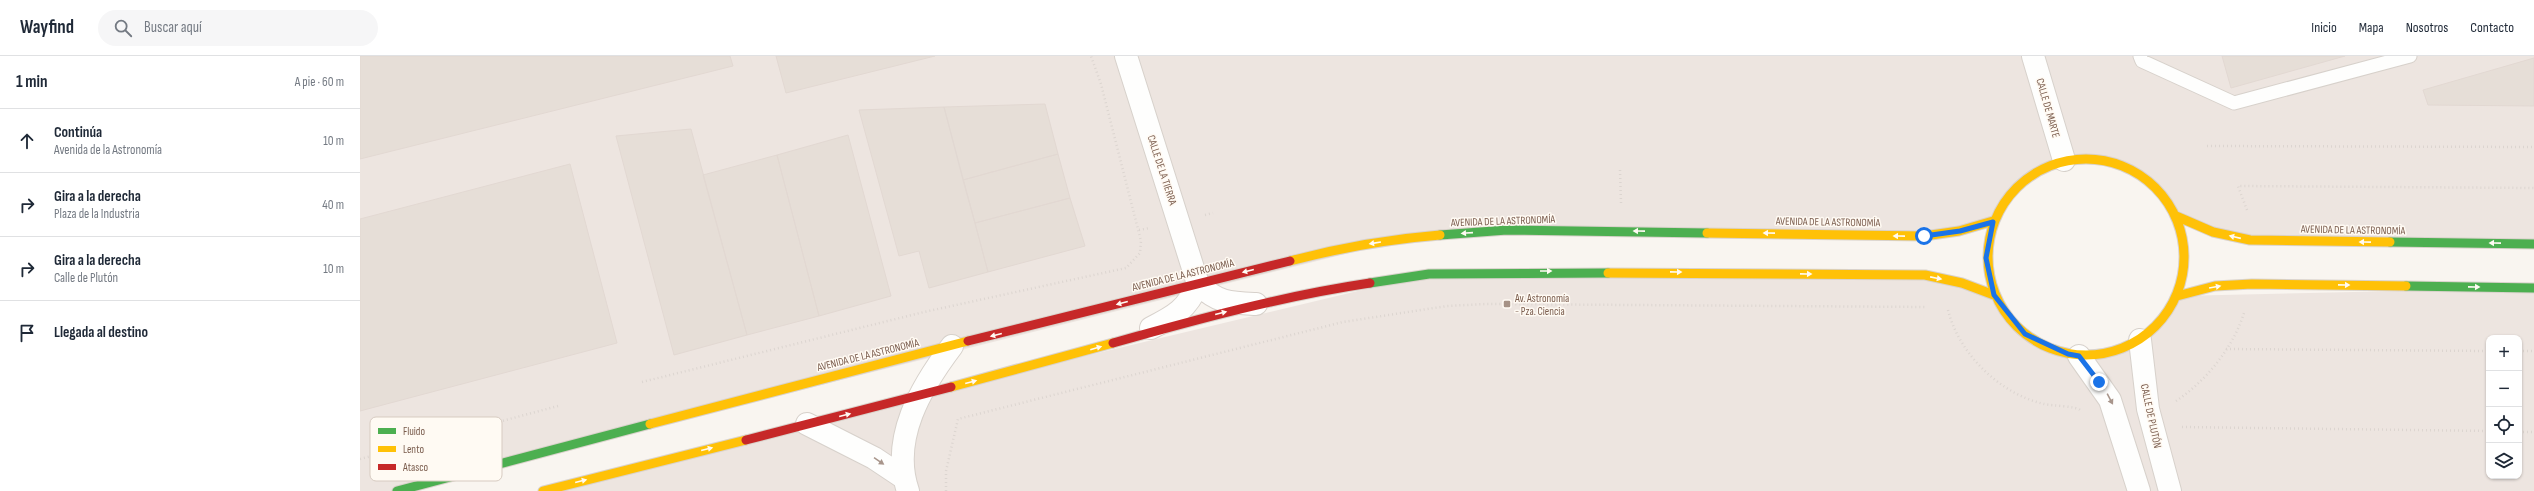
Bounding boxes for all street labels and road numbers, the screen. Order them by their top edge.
street label: CALLE DE MARTE [2033,77,2063,139]
street label: CALLE DE LA TIERRA [1145,133,1180,207]
street label: AVENIDA DE LA ASTRONOMÍA [1450,213,1556,229]
street label: AVENIDA DE LA ASTRONOMÍA [1775,215,1881,229]
street label: AVENIDA DE LA ASTRONOMÍA [2300,223,2406,237]
street label: AVENIDA DE LA ASTRONOMÍA [1130,256,1236,294]
street label: AVENIDA DE LA ASTRONOMÍA [815,336,921,374]
street label: CALLE DE PLUTÓN [2138,383,2164,449]

